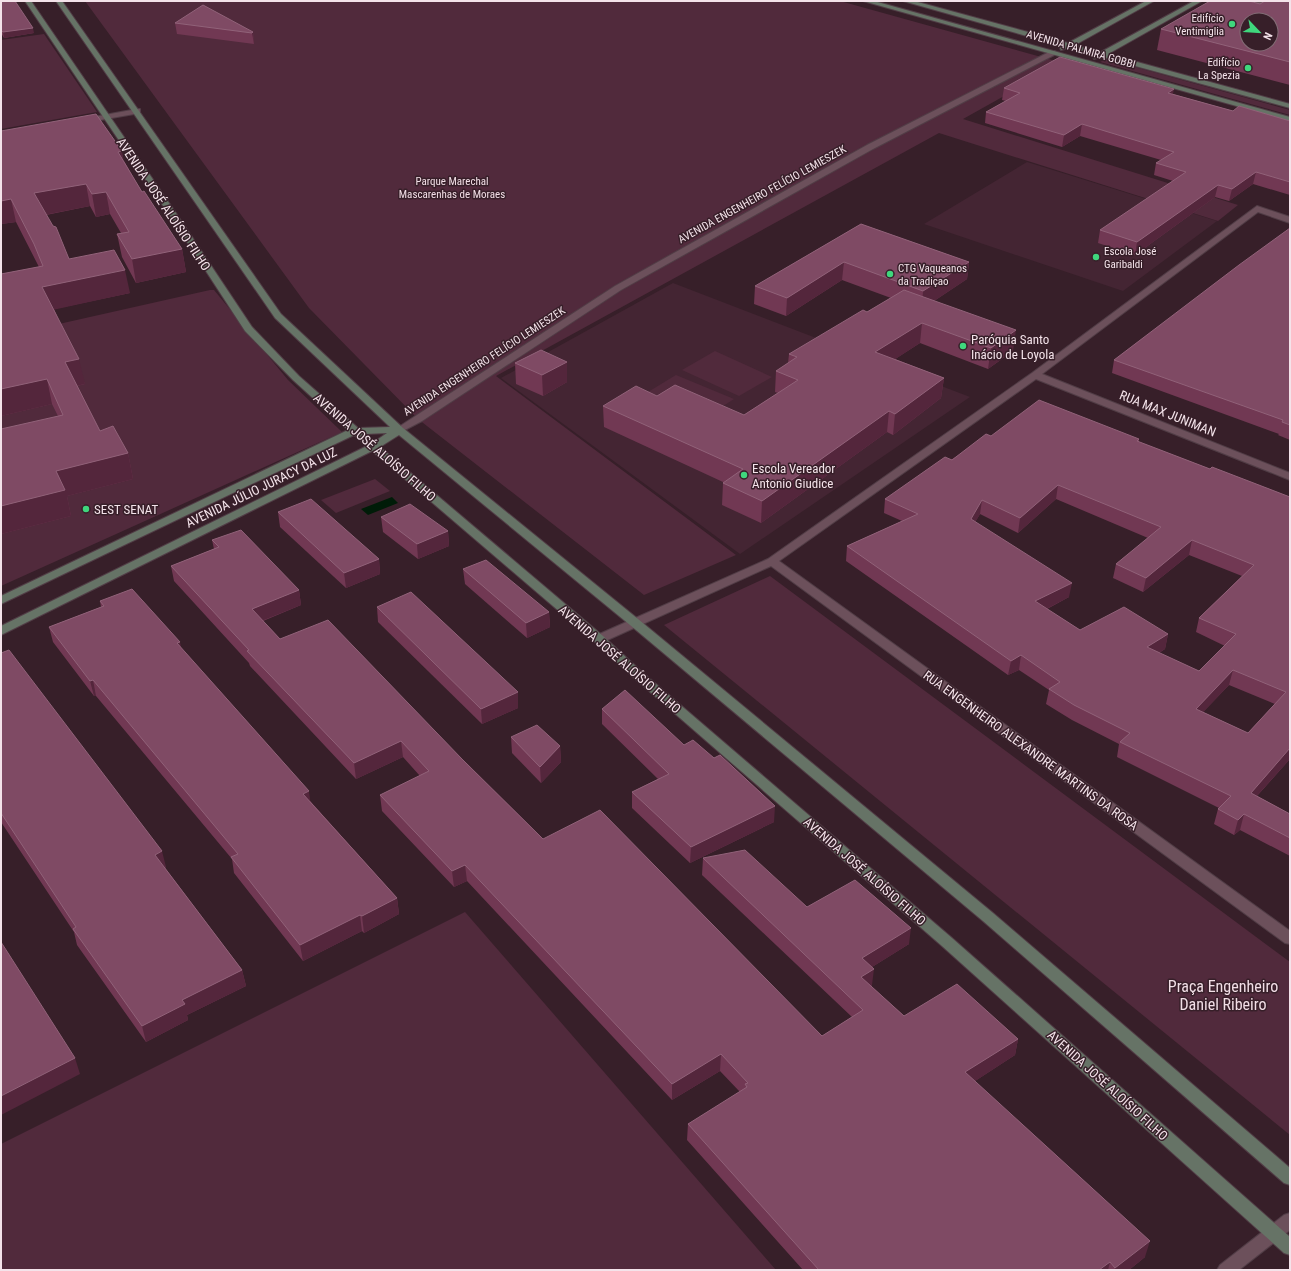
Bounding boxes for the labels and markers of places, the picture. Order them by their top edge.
place label: Edifício Ventimiglia [1175,12,1224,38]
marker: Edifício Ventimiglia [1227,19,1237,29]
place label: Edifício La Spezia [1198,56,1240,82]
marker: Edifício La Spezia [1243,63,1253,73]
place label: Escola José Garibaldi [1104,245,1156,271]
marker: Escola José Garibaldi [1091,252,1101,262]
place label: CTG Vaqueanos da Tradiçao [898,262,967,288]
marker: CTG Vaqueanos da Tradiçao [885,269,895,279]
place label: Paróquia Santo Inácio de Loyola [971,332,1054,362]
marker: Paróquia Santo Inácio de Loyola [958,341,968,351]
place label: Escola Vereador Antonio Giudice [752,461,835,491]
marker: Escola Vereador Antonio Giudice [739,470,749,480]
place label: SEST SENAT [94,502,158,517]
marker: SEST SENAT [81,504,91,514]

